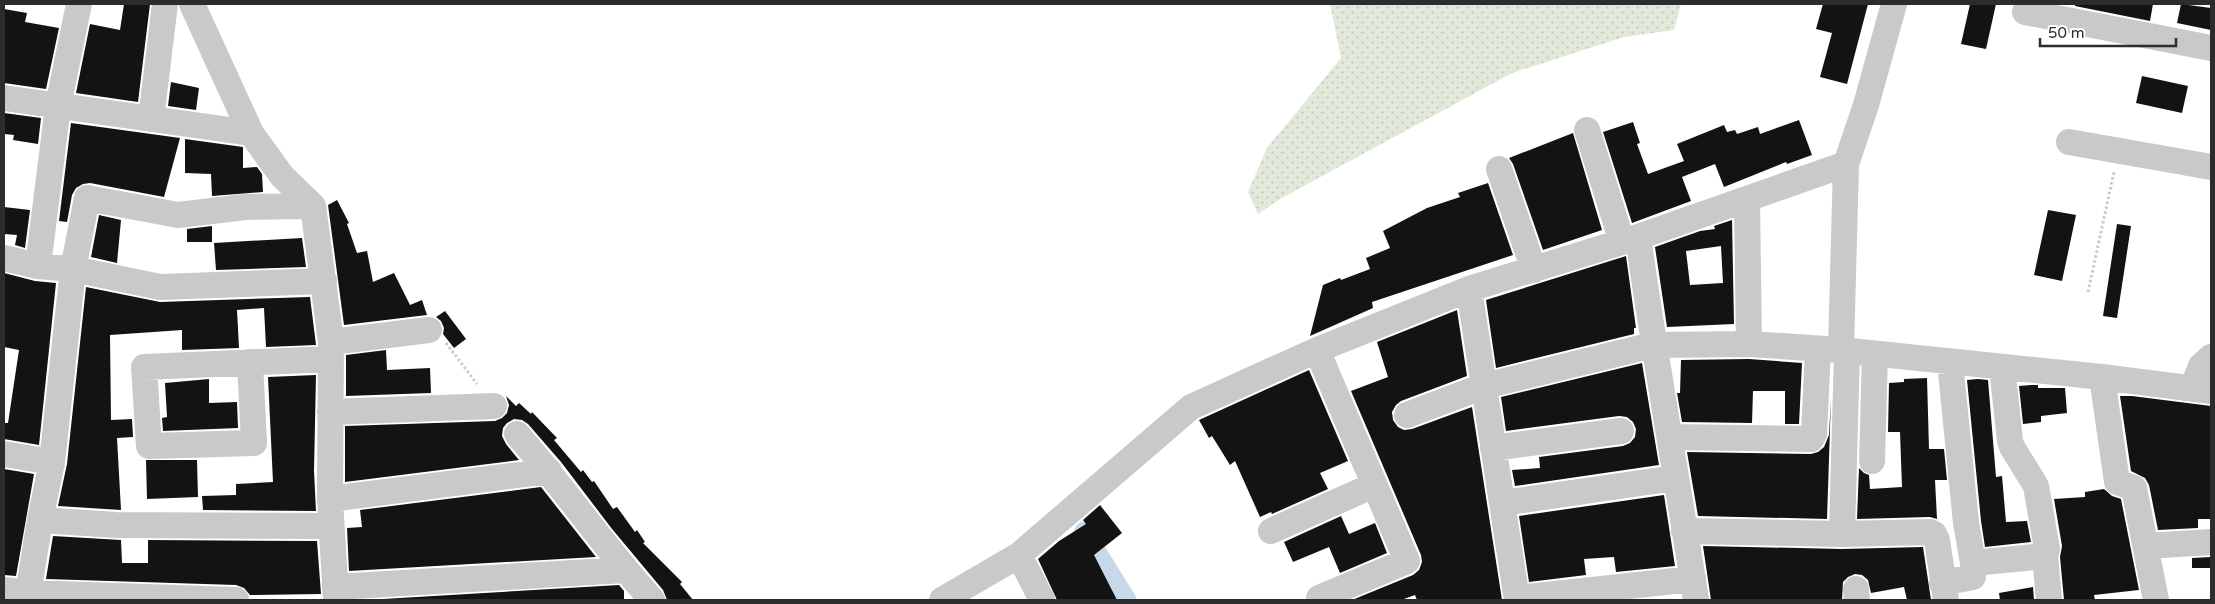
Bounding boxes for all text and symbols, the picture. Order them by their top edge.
scale bar [2040,15,2176,47]
text: 50 m [2048,24,2085,42]

